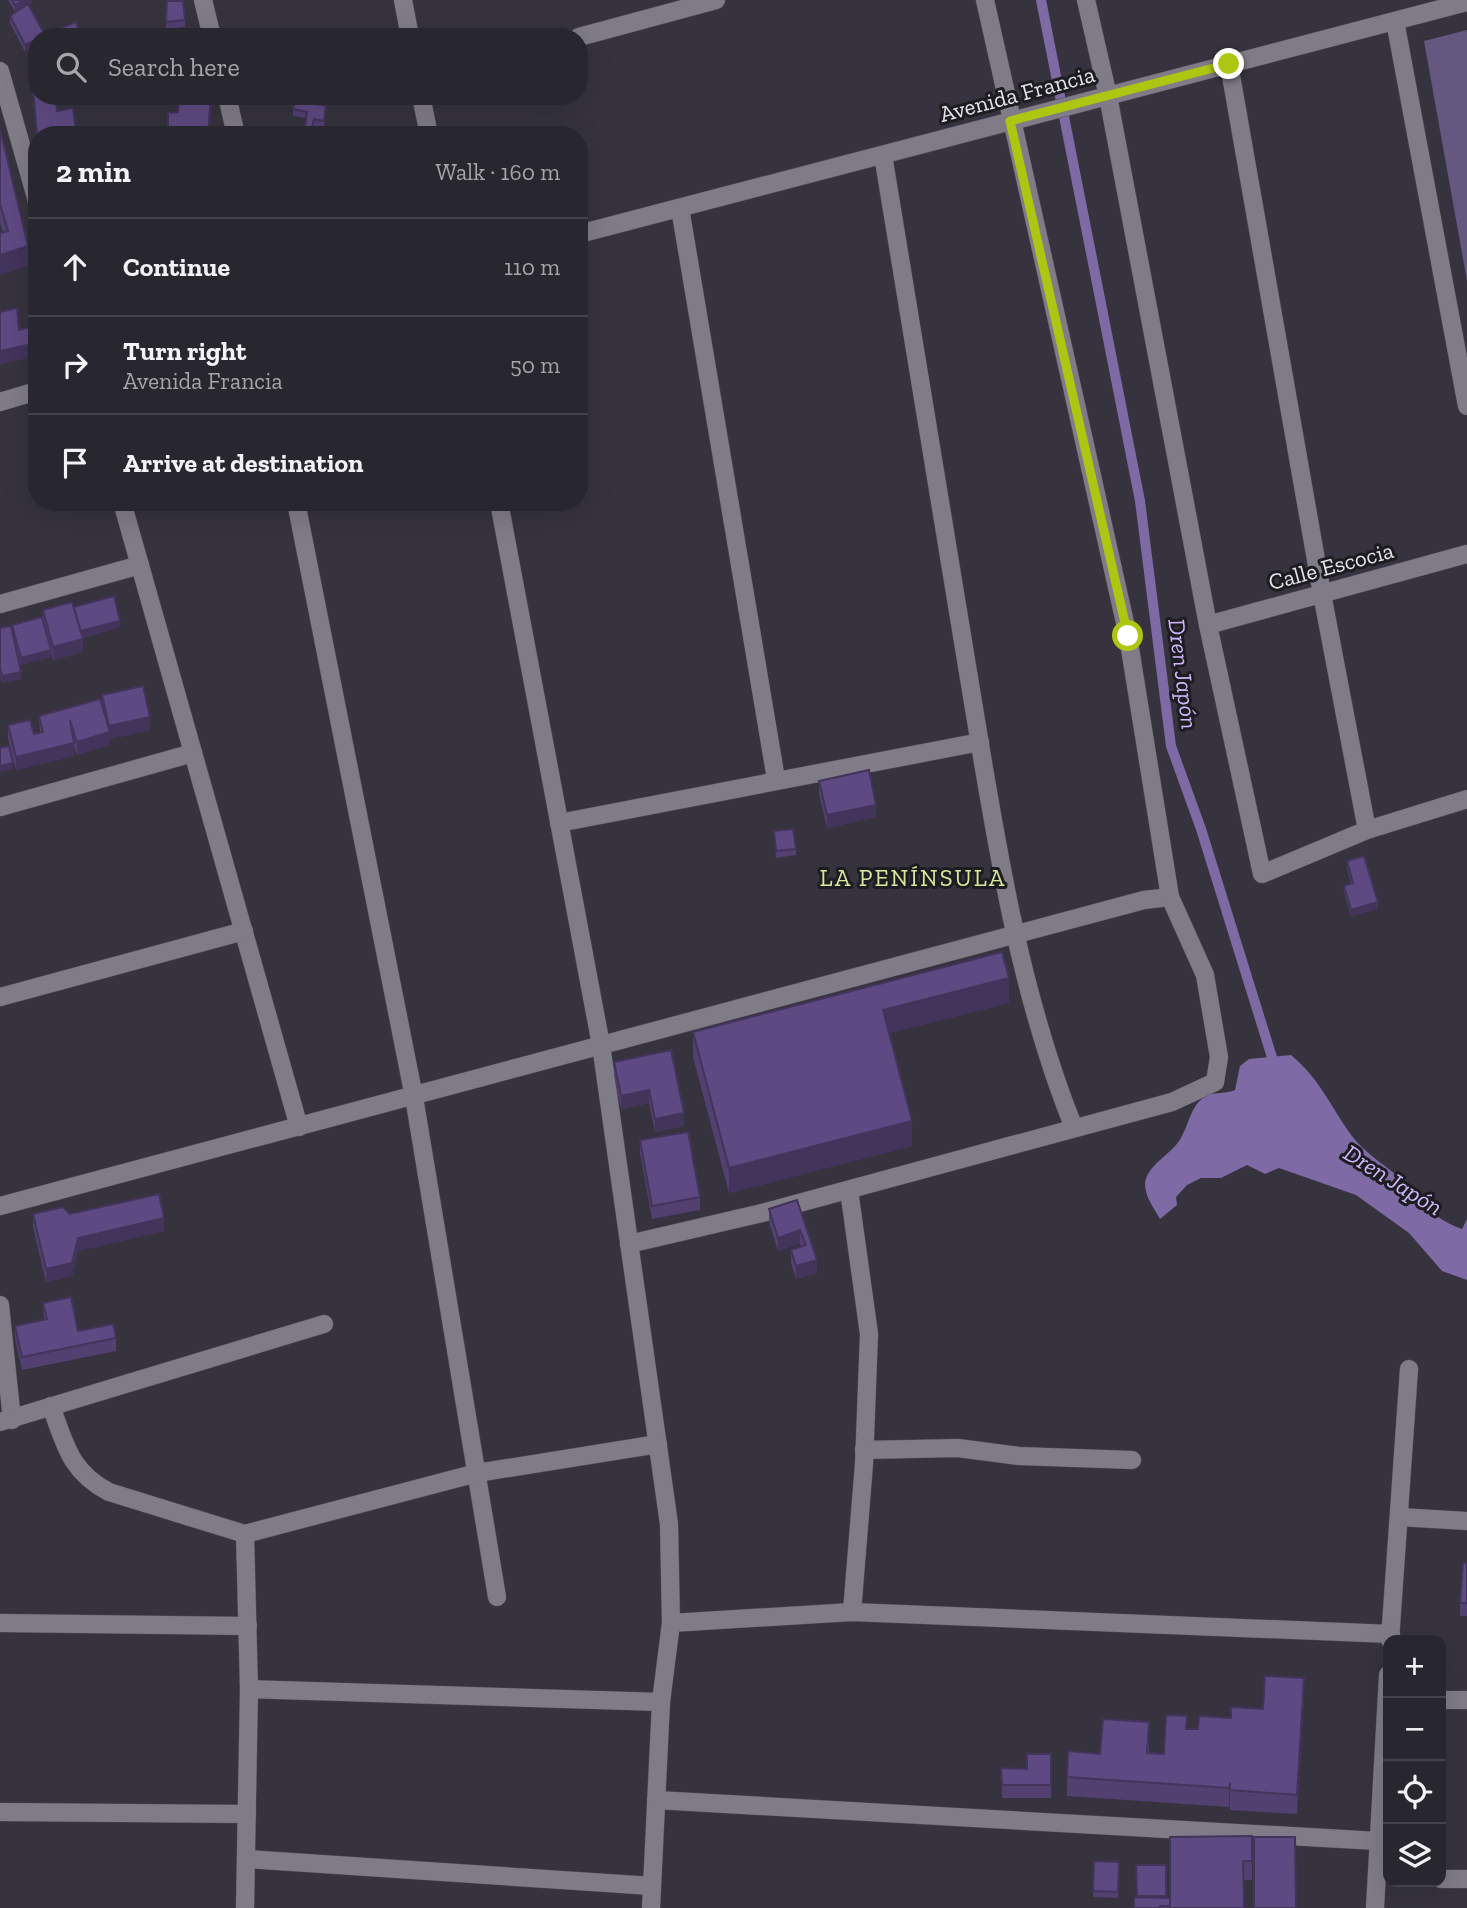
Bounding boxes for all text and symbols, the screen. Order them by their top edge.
search box [28,28,588,105]
icon: search [52,48,90,86]
route end [1213,48,1244,79]
text: Search here [108,51,240,83]
street label: Avenida Francia [936,60,1098,128]
text: 2 min [56,154,131,190]
text: Walk · 160 m [435,158,560,186]
icon: ahead [56,248,94,286]
text: Continue [123,251,230,283]
text: 110 m [504,253,560,281]
text: Turn right [123,335,246,367]
icon: right [56,346,94,384]
text: 50 m [510,351,560,379]
text: Avenida Francia [123,367,283,395]
icon: arrive [56,444,94,482]
text: Arrive at destination [123,447,363,479]
street label: Calle Escocia [1265,536,1397,596]
water label: Dren Japón [1162,617,1205,731]
route start [1112,620,1143,651]
district label: LA PENÍNSULA [820,863,1006,892]
water label: Dren Japón [1339,1138,1448,1221]
map controls [1383,1635,1446,1887]
button: + [1383,1635,1446,1698]
button: − [1383,1698,1446,1761]
button: locate [1383,1761,1446,1824]
button: layers [1383,1824,1446,1887]

